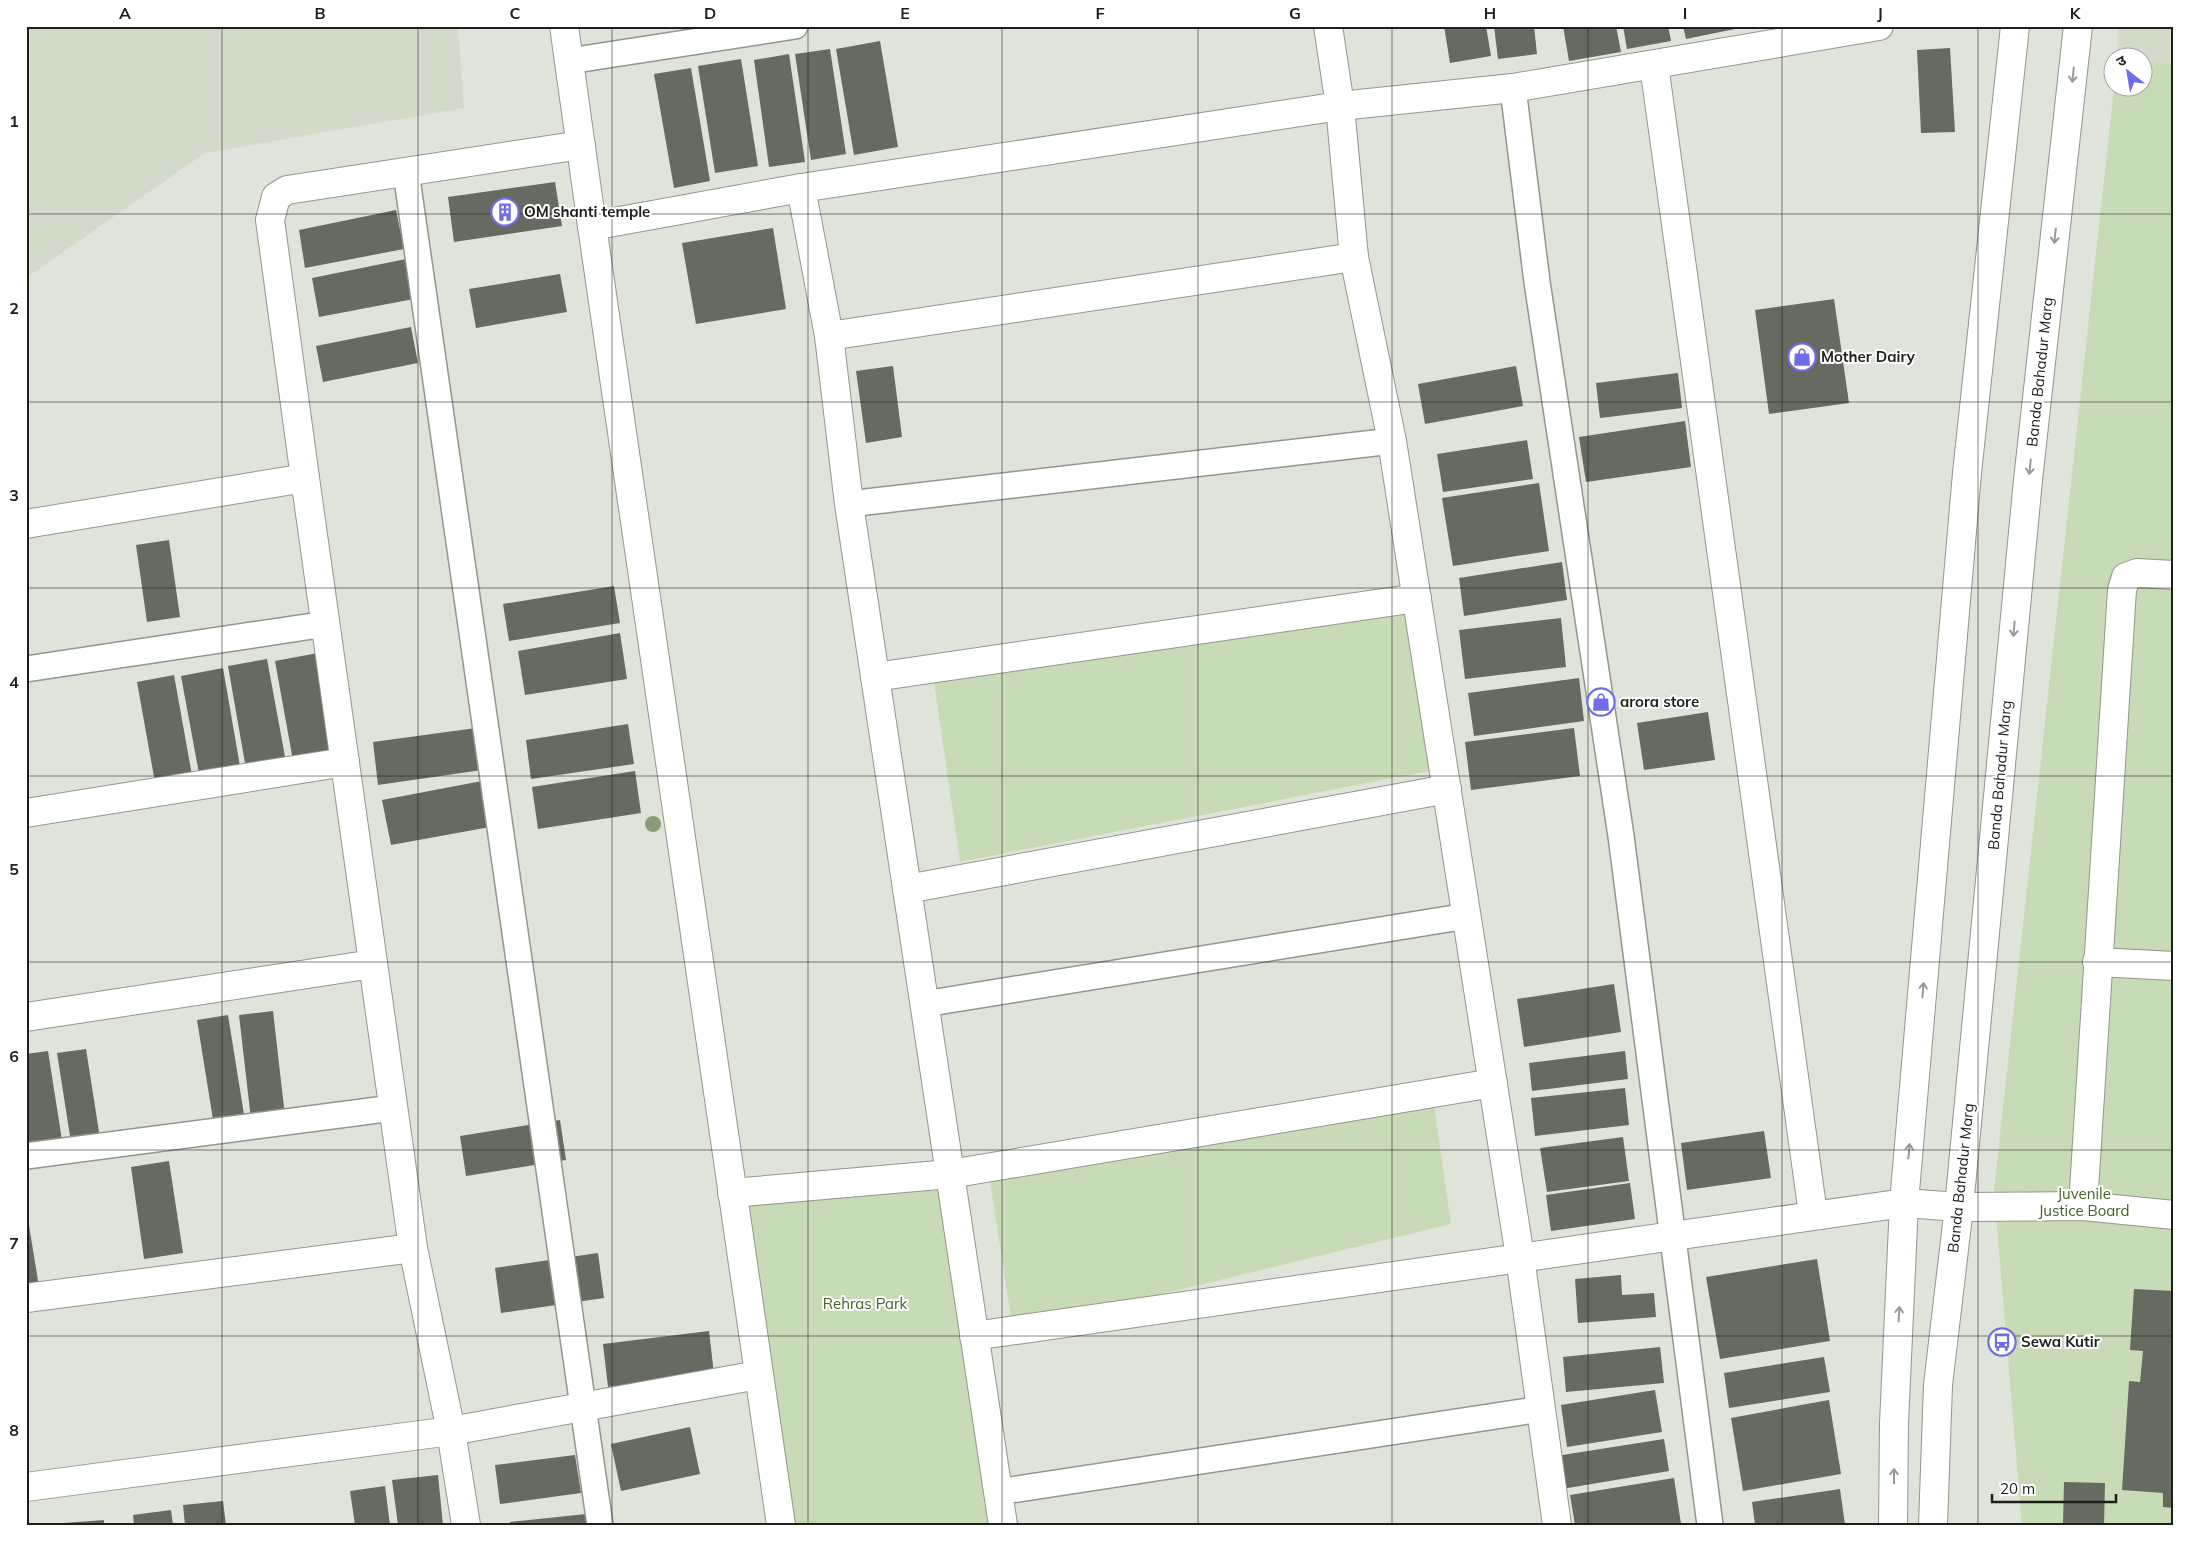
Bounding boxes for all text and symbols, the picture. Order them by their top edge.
text: A [119,3,131,23]
text: B [314,3,326,23]
text: C [510,3,521,23]
text: D [704,3,716,23]
text: E [900,3,910,23]
text: F [1095,3,1105,23]
text: G [1289,3,1301,23]
text: H [1484,3,1496,23]
text: I [1683,3,1687,23]
text: J [1877,3,1883,23]
text: K [2070,3,2082,23]
north arrow [2102,48,2152,98]
text: उ [2113,51,2130,71]
one-way arrow [2068,66,2078,82]
text: 1 [9,111,19,131]
building icon: OM shanti temple [490,197,520,227]
place label: OM shanti temple [524,202,650,221]
one-way arrow [2050,228,2060,244]
street label: Banda Bahadur Marg [2022,296,2057,448]
text: 2 [9,298,19,318]
shop icon: Mother Dairy [1787,342,1817,372]
place label: Mother Dairy [1821,347,1916,366]
one-way arrow [2025,459,2035,475]
text: 3 [9,485,19,505]
one-way arrow [2010,621,2019,637]
text: 4 [9,672,19,692]
shop icon: arora store [1586,687,1616,717]
place label: arora store [1620,692,1699,711]
street label: Banda Bahadur Marg [1983,699,2016,851]
text: 5 [9,859,19,879]
one-way arrow [1918,982,1927,998]
text: 6 [9,1046,19,1066]
street label: Banda Bahadur Marg [1943,1102,1978,1254]
one-way arrow [1904,1144,1913,1160]
park label: Juvenile Justice Board [2038,1184,2130,1220]
text: 7 [9,1233,19,1253]
park label: Rehras Park [823,1294,907,1313]
one-way arrow [1894,1306,1903,1322]
bus stop icon: Sewa Kutir [1987,1327,2017,1357]
place label: Sewa Kutir [2021,1332,2100,1351]
text: 8 [9,1420,19,1440]
one-way arrow [1889,1468,1899,1484]
scale bar [1992,1471,2116,1503]
text: 20 m [2000,1479,2035,1498]

